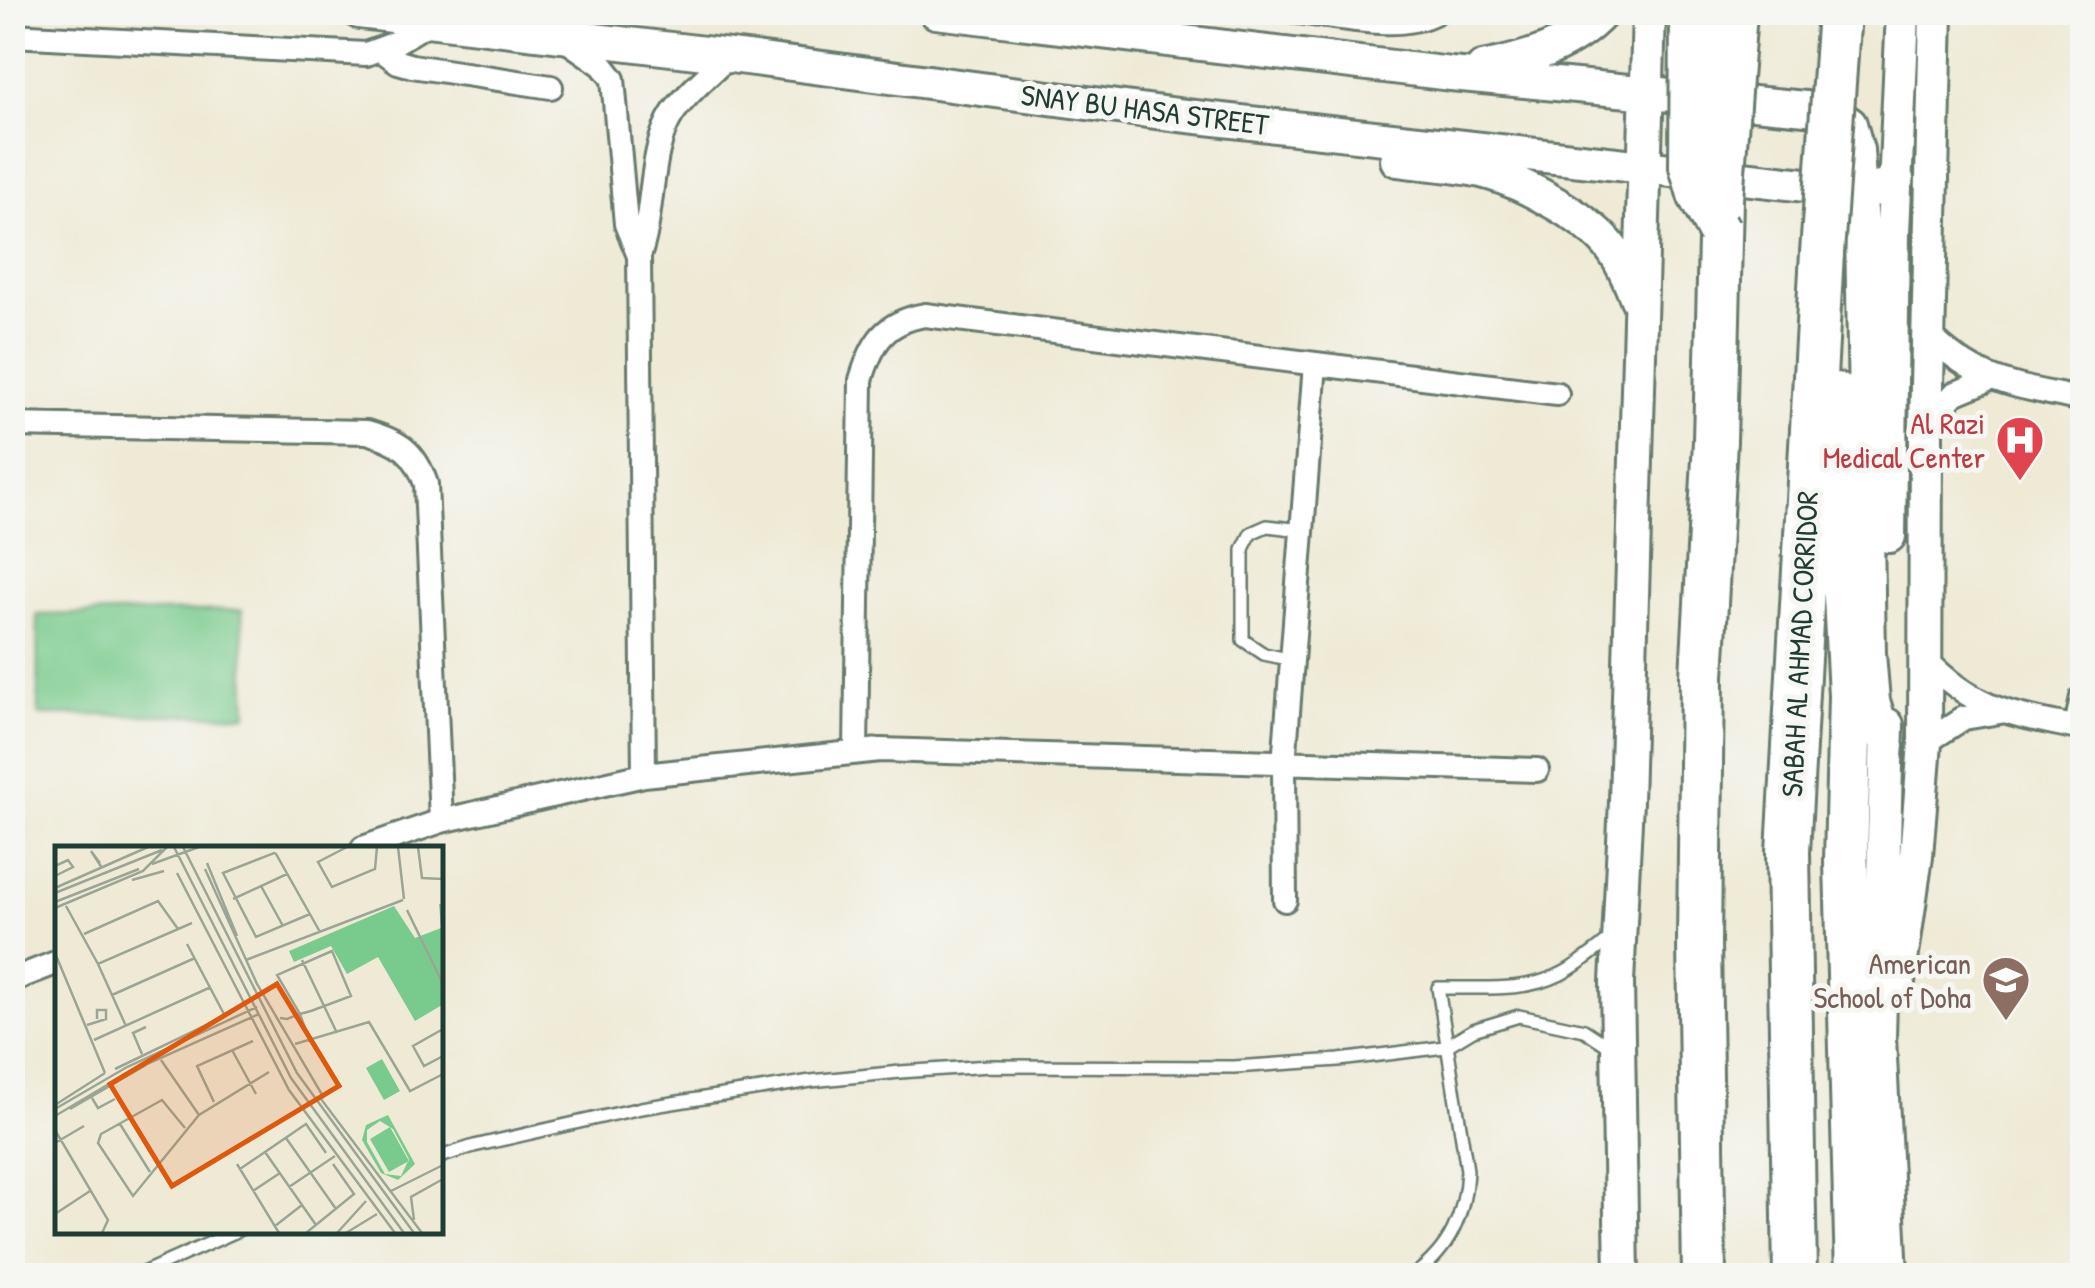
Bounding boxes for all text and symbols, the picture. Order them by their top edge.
street label: SNAY BU HASA STREET [1019,74,1272,144]
place label: Al Razi Medical Center [1823,403,1985,477]
hospital icon: Al Razi Medical Center [1994,414,2046,482]
street label: SABAH AL AHMAD CORRIDOR [1771,490,1827,798]
inset map [55,846,442,1233]
place label: American School of Doha [1813,943,1971,1017]
school or university icon: American School of Doha [1980,954,2032,1022]

